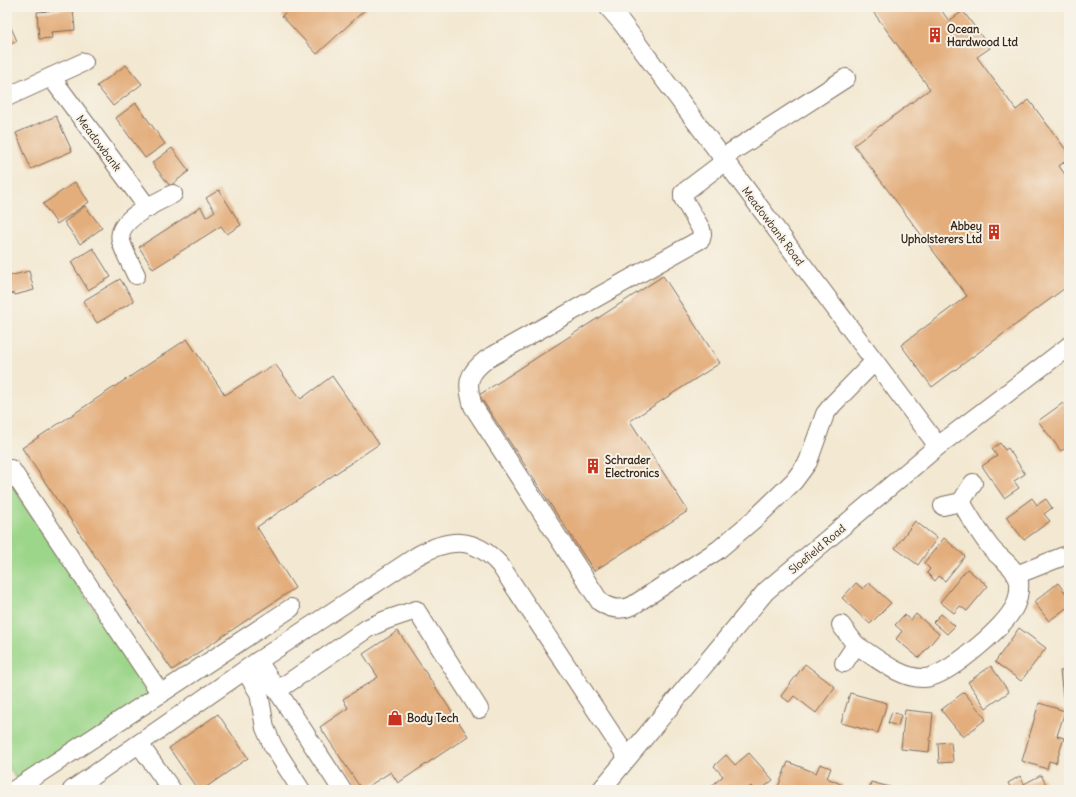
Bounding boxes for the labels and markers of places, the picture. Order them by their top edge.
place label: Ocean Hardwood Ltd [947,22,1019,49]
building icon: Ocean Hardwood Ltd [926,26,944,44]
place label: Abbey Upholsterers Ltd [901,219,983,247]
building icon: Abbey Upholsterers Ltd [985,223,1003,241]
place label: Schrader Electronics [605,453,659,480]
building icon: Schrader Electronics [584,457,602,475]
shop icon: Body Tech [386,709,404,727]
place label: Body Tech [407,711,459,726]

